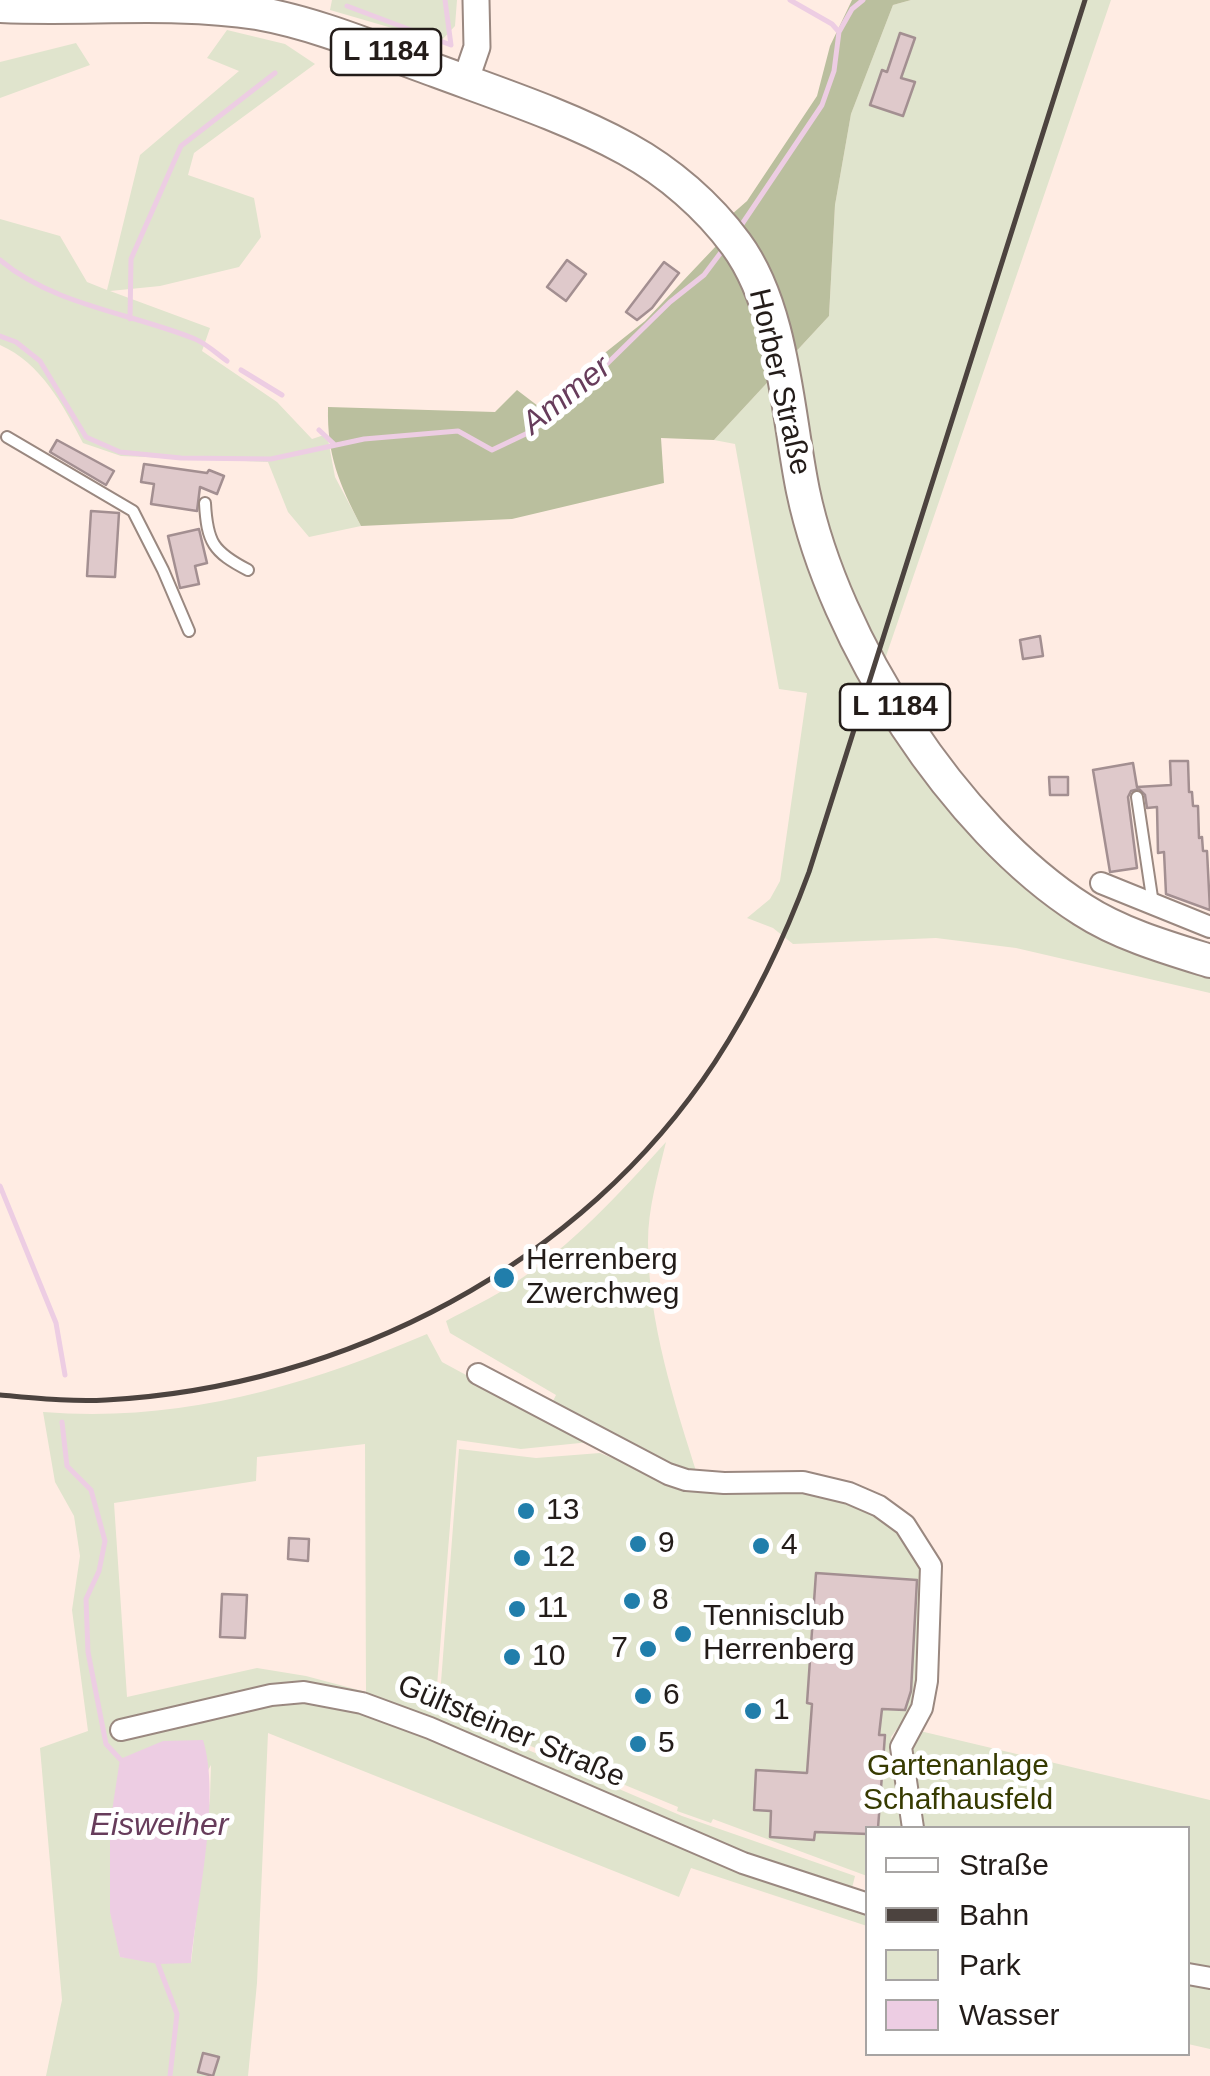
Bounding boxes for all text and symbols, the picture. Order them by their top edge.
road number: L 1184 [331,29,441,75]
street label: Horber Straße [740,285,818,479]
water label: Ammer [515,349,619,443]
road number: L 1184 [840,684,950,730]
place label: Herrenberg Zwerchweg [526,1243,679,1314]
marker: Herrenberg Zwerchweg [491,1265,517,1291]
place label: 13 [546,1493,579,1529]
marker: 13 [515,1500,537,1522]
place label: 9 [658,1526,675,1562]
place label: 4 [781,1528,798,1564]
marker: 9 [627,1533,649,1555]
marker: 4 [750,1535,772,1557]
place label: 12 [542,1540,575,1576]
marker: 12 [511,1547,533,1569]
place label: 8 [652,1583,669,1619]
marker: 8 [621,1590,643,1612]
place label: 11 [537,1591,568,1627]
marker: 11 [506,1598,528,1620]
place label: Tennisclub Herrenberg [703,1599,855,1670]
marker: Tennisclub Herrenberg [672,1623,694,1645]
place label: 7 [611,1631,628,1667]
marker: 7 [637,1638,659,1660]
place label: 10 [532,1639,565,1675]
marker: 10 [501,1646,523,1668]
street label: Gültsteiner Straße [392,1668,630,1796]
place label: 6 [663,1678,680,1714]
marker: 6 [632,1685,654,1707]
place label: 1 [773,1693,790,1729]
marker: 1 [742,1700,764,1722]
place label: 5 [658,1726,675,1762]
marker: 5 [627,1733,649,1755]
park label: Gartenanlage Schafhausfeld [863,1749,1053,1820]
water label: Eisweiher [90,1807,228,1845]
legend [865,1826,1190,2056]
text: Straße [959,1848,1049,1881]
text: Bahn [959,1898,1029,1931]
text: Park [959,1948,1021,1981]
text: Wasser [959,1998,1060,2031]

